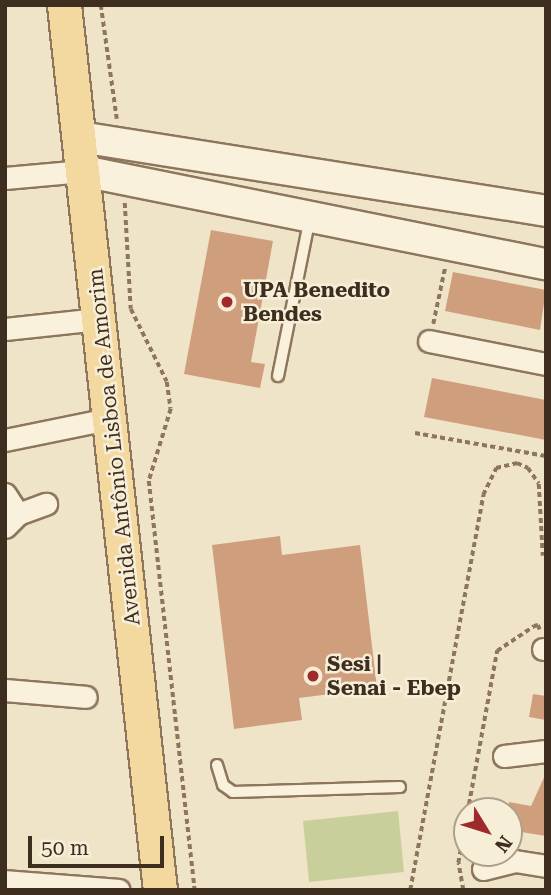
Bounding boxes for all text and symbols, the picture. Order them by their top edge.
street label: Avenida Antônio Lisboa de Amorim [83,267,145,627]
place label: UPA Benedito Bendes [243,277,390,327]
marker: UPA Benedito Bendes [217,292,237,312]
place label: Sesi | Senai - Ebep [327,651,461,701]
marker: Sesi | Senai - Ebep [305,668,321,684]
north arrow [453,797,523,867]
scale bar [32,822,168,866]
text: N [490,831,517,857]
text: 50 m [41,836,89,860]

